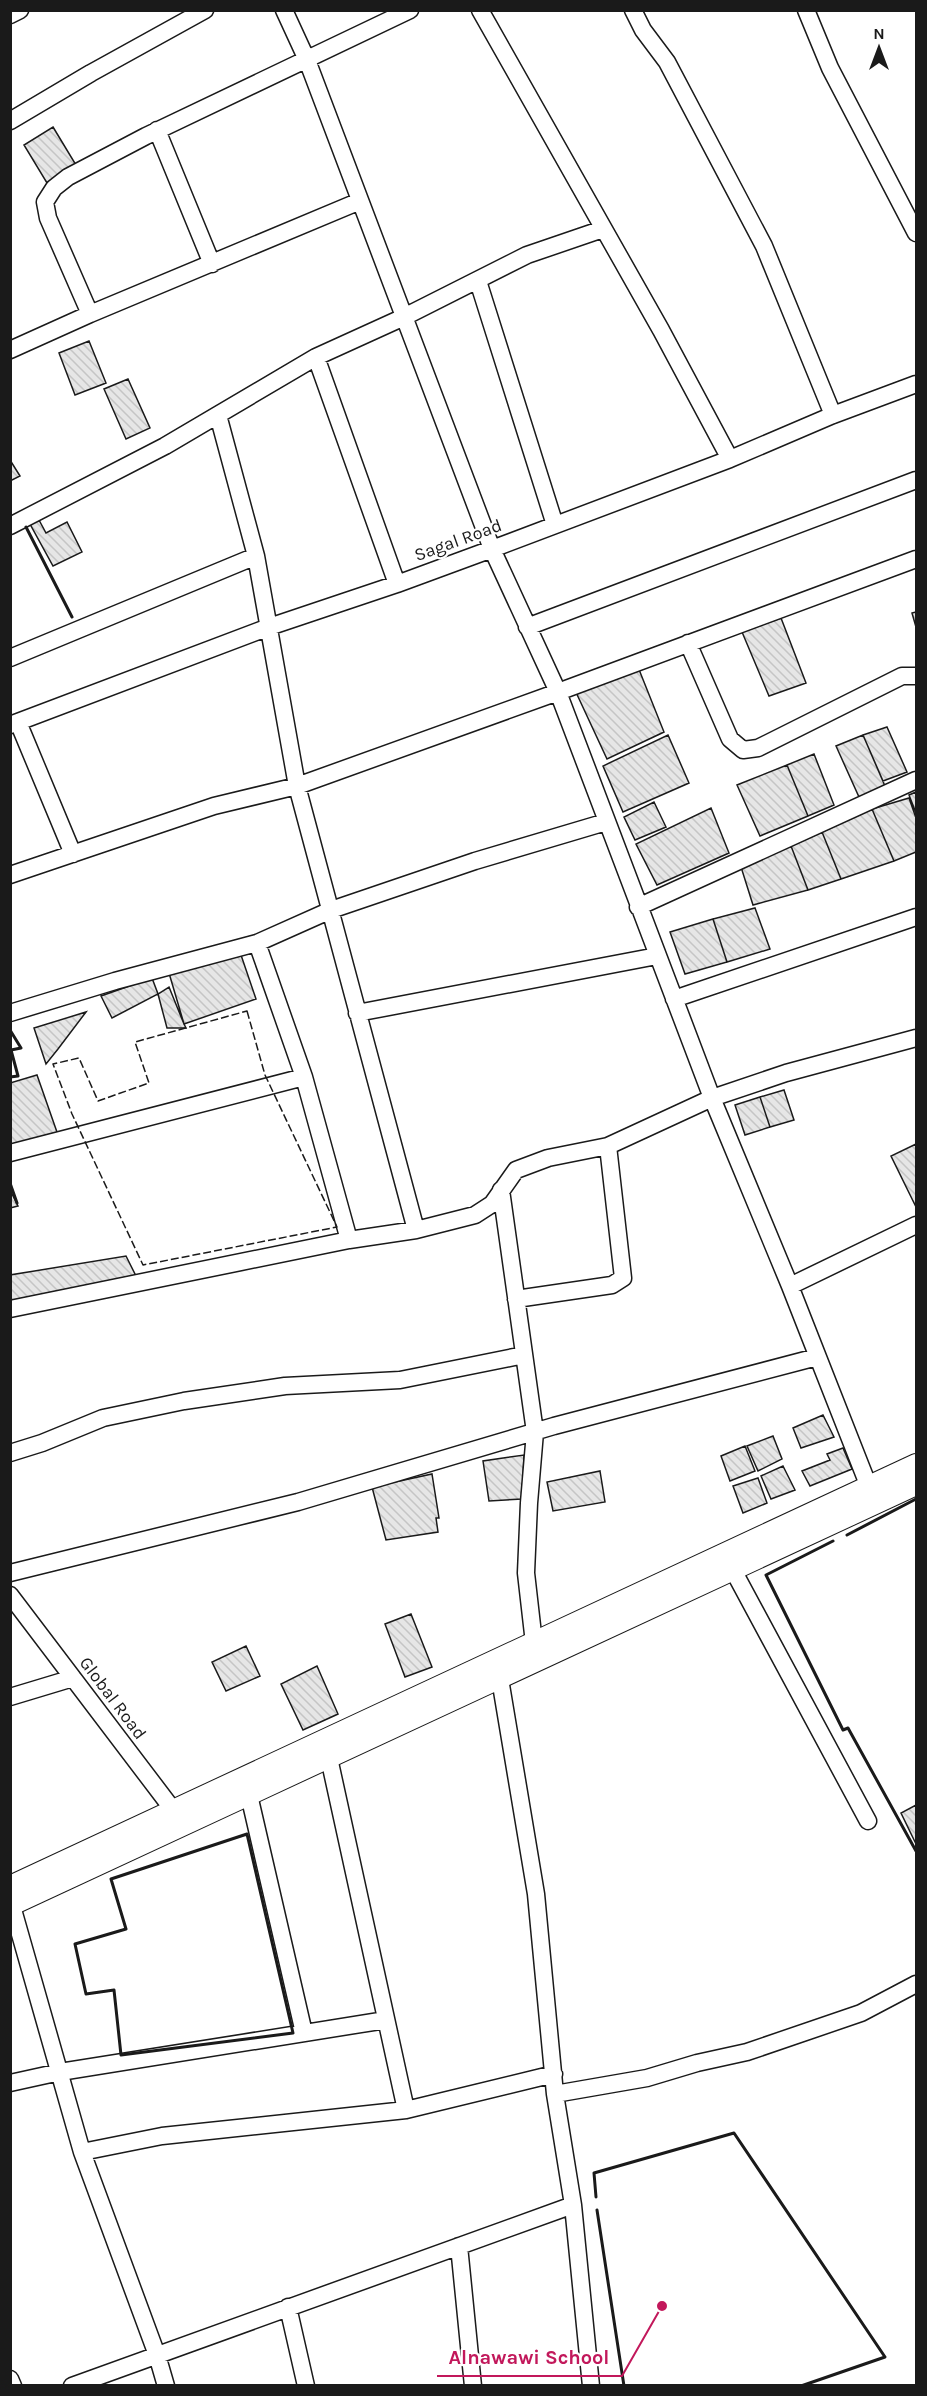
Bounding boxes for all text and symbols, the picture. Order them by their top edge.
north arrow [849,18,909,78]
text: N [873,24,885,43]
street label: Sagal Road [411,514,505,566]
street label: Global Road [75,1652,151,1744]
callout: Alnawawi School [437,2338,622,2376]
text: Alnawawi School [449,2346,609,2369]

